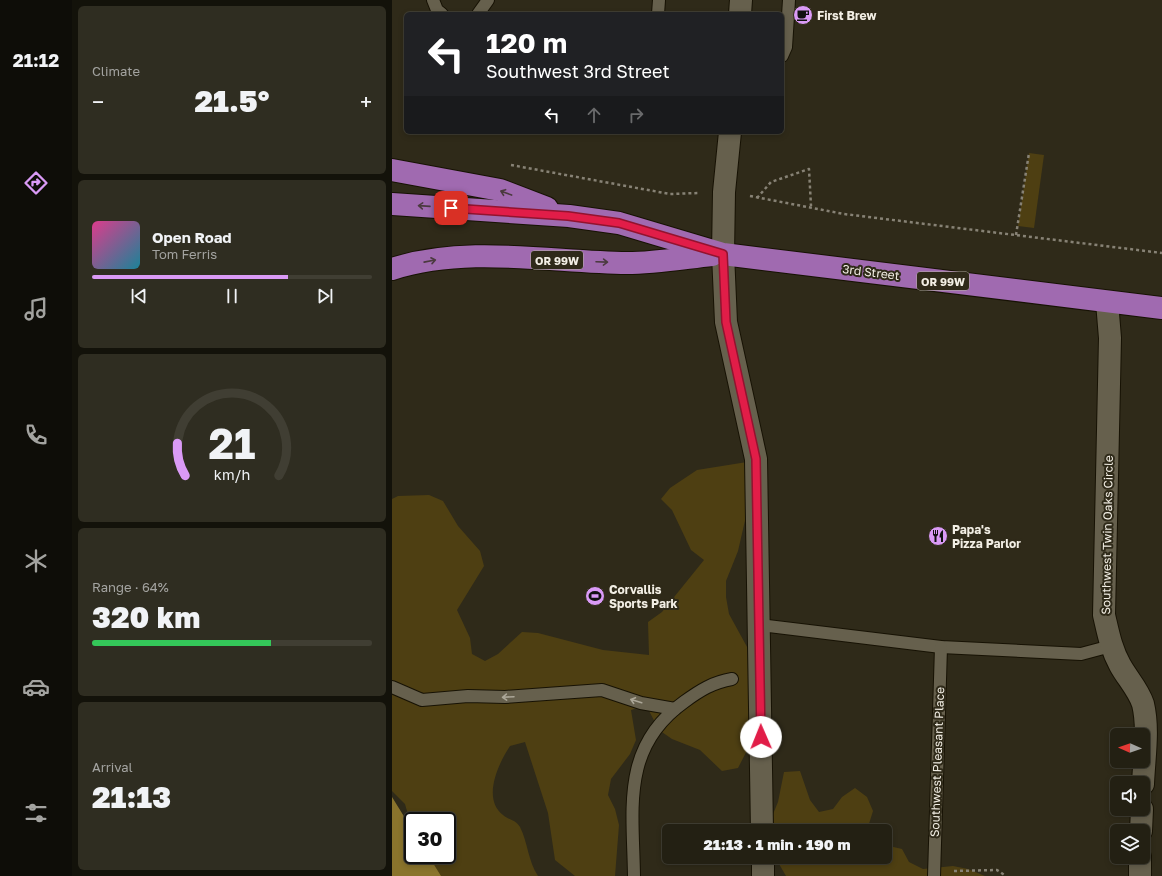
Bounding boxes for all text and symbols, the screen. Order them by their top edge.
cafe icon: First Brew [792,4,814,26]
place label: First Brew [817,8,877,23]
text: 120 m [486,26,567,59]
icon: left [420,28,472,80]
text: 21:12 [13,49,59,71]
text: Southwest 3rd Street [486,60,670,82]
text: Climate [92,63,140,79]
text: 21.5° [195,83,269,119]
text: − [92,88,104,115]
text: + [360,88,372,115]
icon: left [541,104,563,126]
icon: ahead [583,104,605,126]
icon: right [625,104,647,126]
icon: directions [22,169,50,197]
one-way arrow [500,188,512,196]
pin [434,191,468,225]
icon: arrive [440,197,462,219]
one-way arrow [418,203,431,210]
text: Open Road [152,228,232,246]
text: Tom Ferris [152,246,217,262]
road number: OR 99W [531,251,583,269]
one-way arrow [423,256,436,264]
one-way arrow [595,258,608,265]
street label: 3rd Street [842,261,901,283]
road number: OR 99W [917,272,969,290]
icon: previous [128,285,150,307]
icon: pause [221,285,243,307]
icon: next [314,285,336,307]
icon: music [22,295,50,323]
text: 21 [209,418,255,468]
icon: phone [22,421,50,449]
street label: Southwest Twin Oaks Circle [1098,455,1116,615]
text: km/h [214,466,250,483]
place label: Papa's Pizza Parlor [952,522,1021,551]
restaurant icon: Papa's Pizza Parlor [927,525,949,547]
icon: climate [22,547,50,575]
text: Range · 64% [92,579,169,595]
place label: Corvallis Sports Park [609,582,678,611]
sports icon: Corvallis Sports Park [584,585,606,607]
text: 320 km [92,599,200,635]
icon: car [22,673,50,701]
street label: Southwest Pleasant Place [927,687,947,837]
one-way arrow [502,693,515,700]
one-way arrow [631,697,643,705]
position arrow [740,716,782,758]
north arrow [1110,728,1150,768]
map controls [1110,728,1150,864]
text: Arrival [92,759,133,775]
button: sound [1110,776,1150,816]
text: 21:13 [92,779,171,815]
icon: filters [22,799,50,827]
speed limit sign: 30 [404,812,456,864]
button: layers [1110,824,1150,864]
text: 21:13 · 1 min · 190 m [704,835,850,853]

